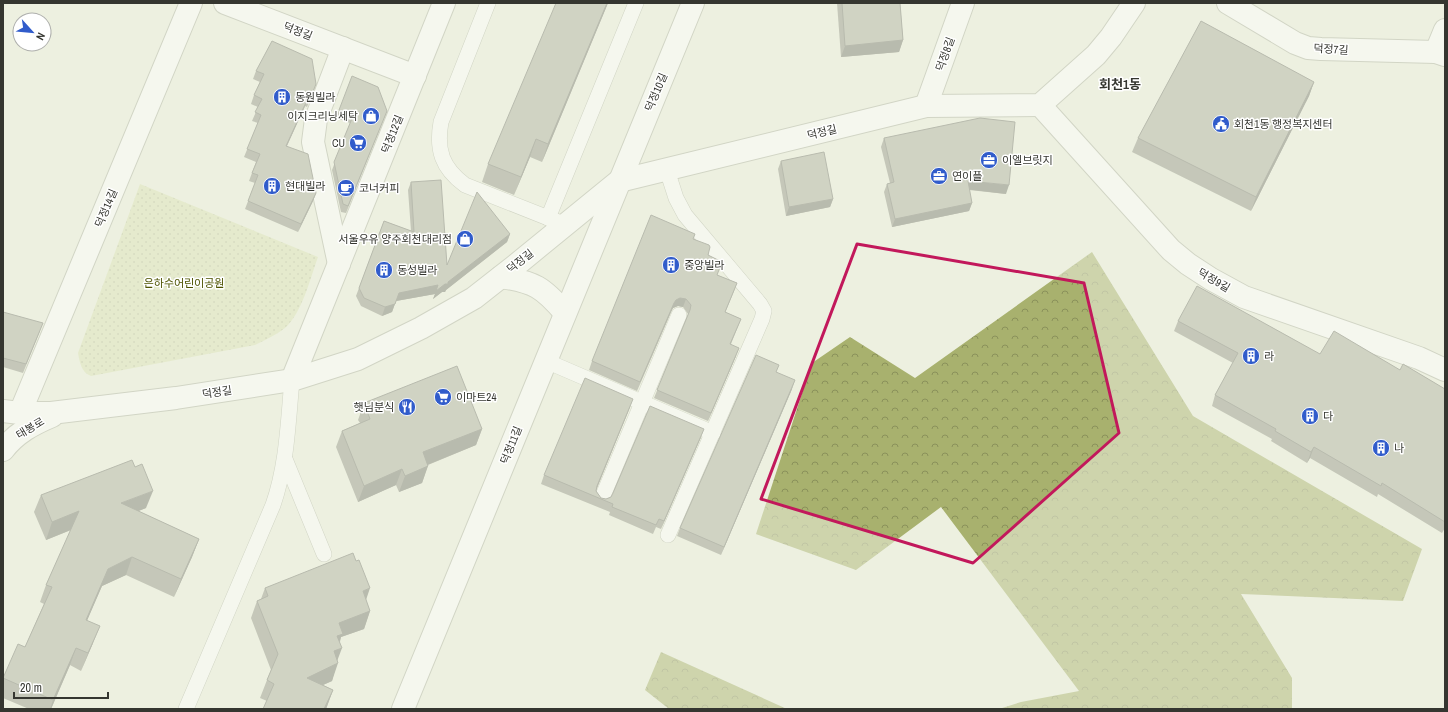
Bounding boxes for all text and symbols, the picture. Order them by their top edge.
north arrow [12,12,52,52]
street label: 덕정길 [281,19,315,43]
text: N [33,30,49,43]
street label: 덕정8길 [932,35,958,73]
street label: 덕정7길 [1313,41,1349,57]
street label: 덕정10길 [642,71,670,113]
district label: 회천1동 [1099,76,1141,93]
building icon: 동원빌라 [272,87,292,107]
place label: 동원빌라 [295,90,335,104]
shop icon: 이지크리닝세탁 [361,106,381,126]
place label: 이지크리닝세탁 [287,109,358,123]
street label: 덕정12길 [378,113,406,155]
public building icon: 회천1동 행정복지센터 [1211,114,1231,134]
place label: 회천1동 행정복지센터 [1234,117,1333,131]
street label: 덕정길 [806,122,838,142]
supermarket icon: CU [348,133,368,153]
place label: CU [332,136,345,150]
office icon: 이엘브릿지 [979,150,999,170]
place label: 이엘브릿지 [1002,153,1053,167]
office icon: 연이플 [929,166,949,186]
place label: 연이플 [952,169,982,183]
building icon: 현대빌라 [262,176,282,196]
cafe icon: 코너커피 [336,178,356,198]
place label: 현대빌라 [285,179,325,193]
place label: 코너커피 [359,181,399,195]
street label: 덕정14길 [92,187,120,229]
shop icon: 서울우유 양주회천대리점 [455,229,475,249]
place label: 서울우유 양주회천대리점 [338,232,452,246]
street label: 덕정길 [504,246,536,276]
building icon: 중앙빌라 [661,255,681,275]
place label: 중앙빌라 [684,258,724,272]
building icon: 동성빌라 [374,260,394,280]
place label: 동성빌라 [397,263,437,277]
street label: 덕정9길 [1195,265,1233,295]
park label: 은하수어린이공원 [144,276,224,290]
building icon: 라 [1241,346,1261,366]
place label: 라 [1264,349,1274,363]
street label: 덕정길 [201,383,233,401]
supermarket icon: 이마트24 [433,387,453,407]
place label: 이마트24 [456,390,496,404]
restaurant icon: 햇님분식 [397,397,417,417]
place label: 햇님분식 [354,400,394,414]
building icon: 다 [1300,406,1320,426]
place label: 다 [1323,409,1333,423]
street label: 태봉로 [13,414,47,442]
street label: 덕정11길 [497,424,525,466]
building icon: 나 [1371,438,1391,458]
place label: 나 [1394,441,1404,455]
scale bar [14,674,108,700]
text: 20 m [20,680,42,696]

